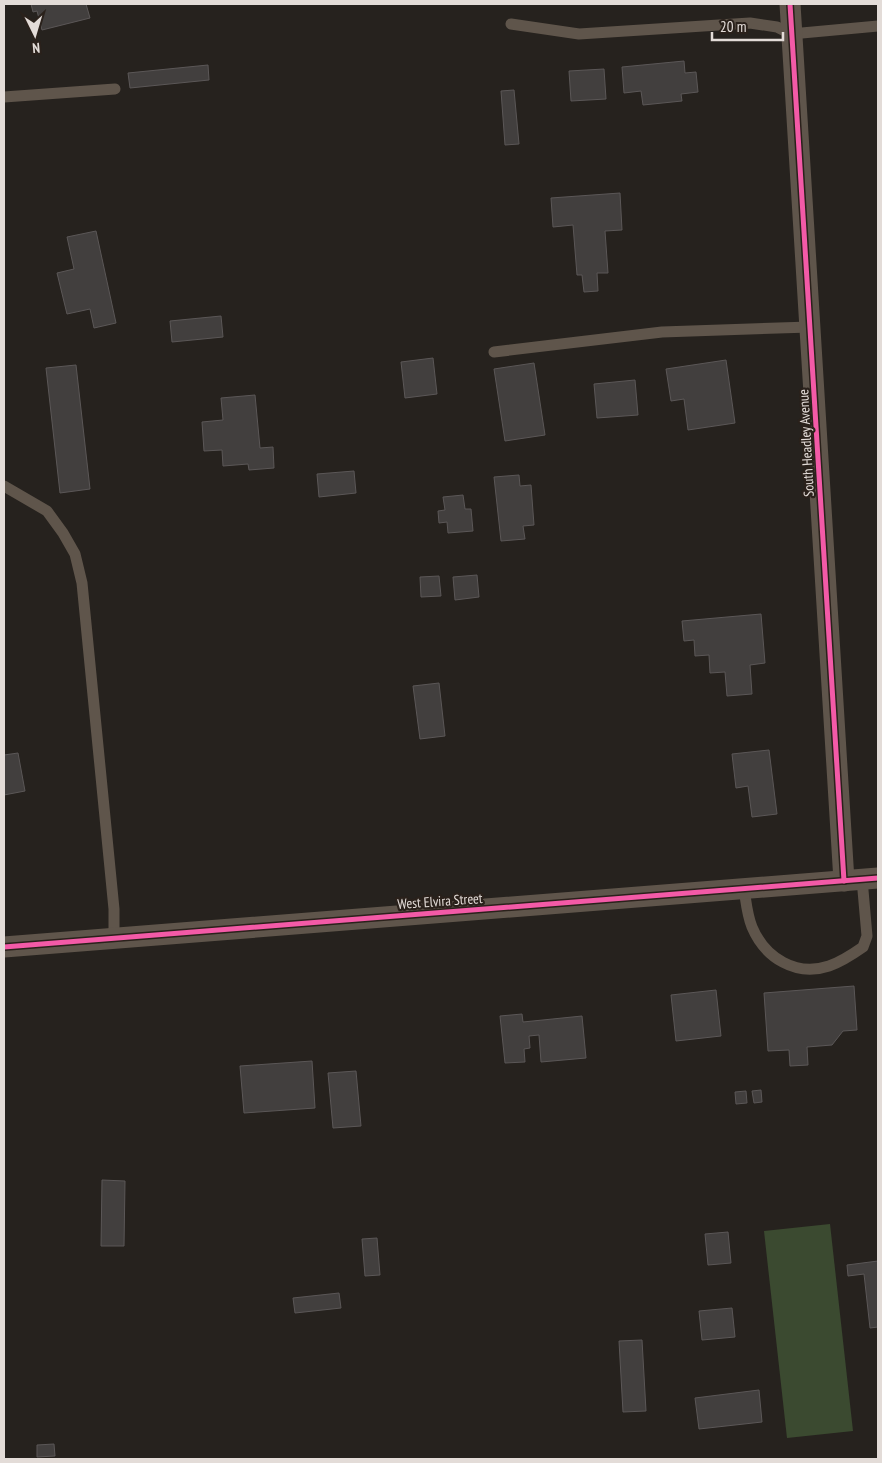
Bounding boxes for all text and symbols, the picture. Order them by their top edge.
north arrow [10,10,60,60]
scale bar [712,10,783,42]
text: 20 m [720,17,746,36]
text: N [32,39,41,57]
street label: South Headley Avenue [794,389,818,497]
street label: West Elvira Street [397,889,483,913]

